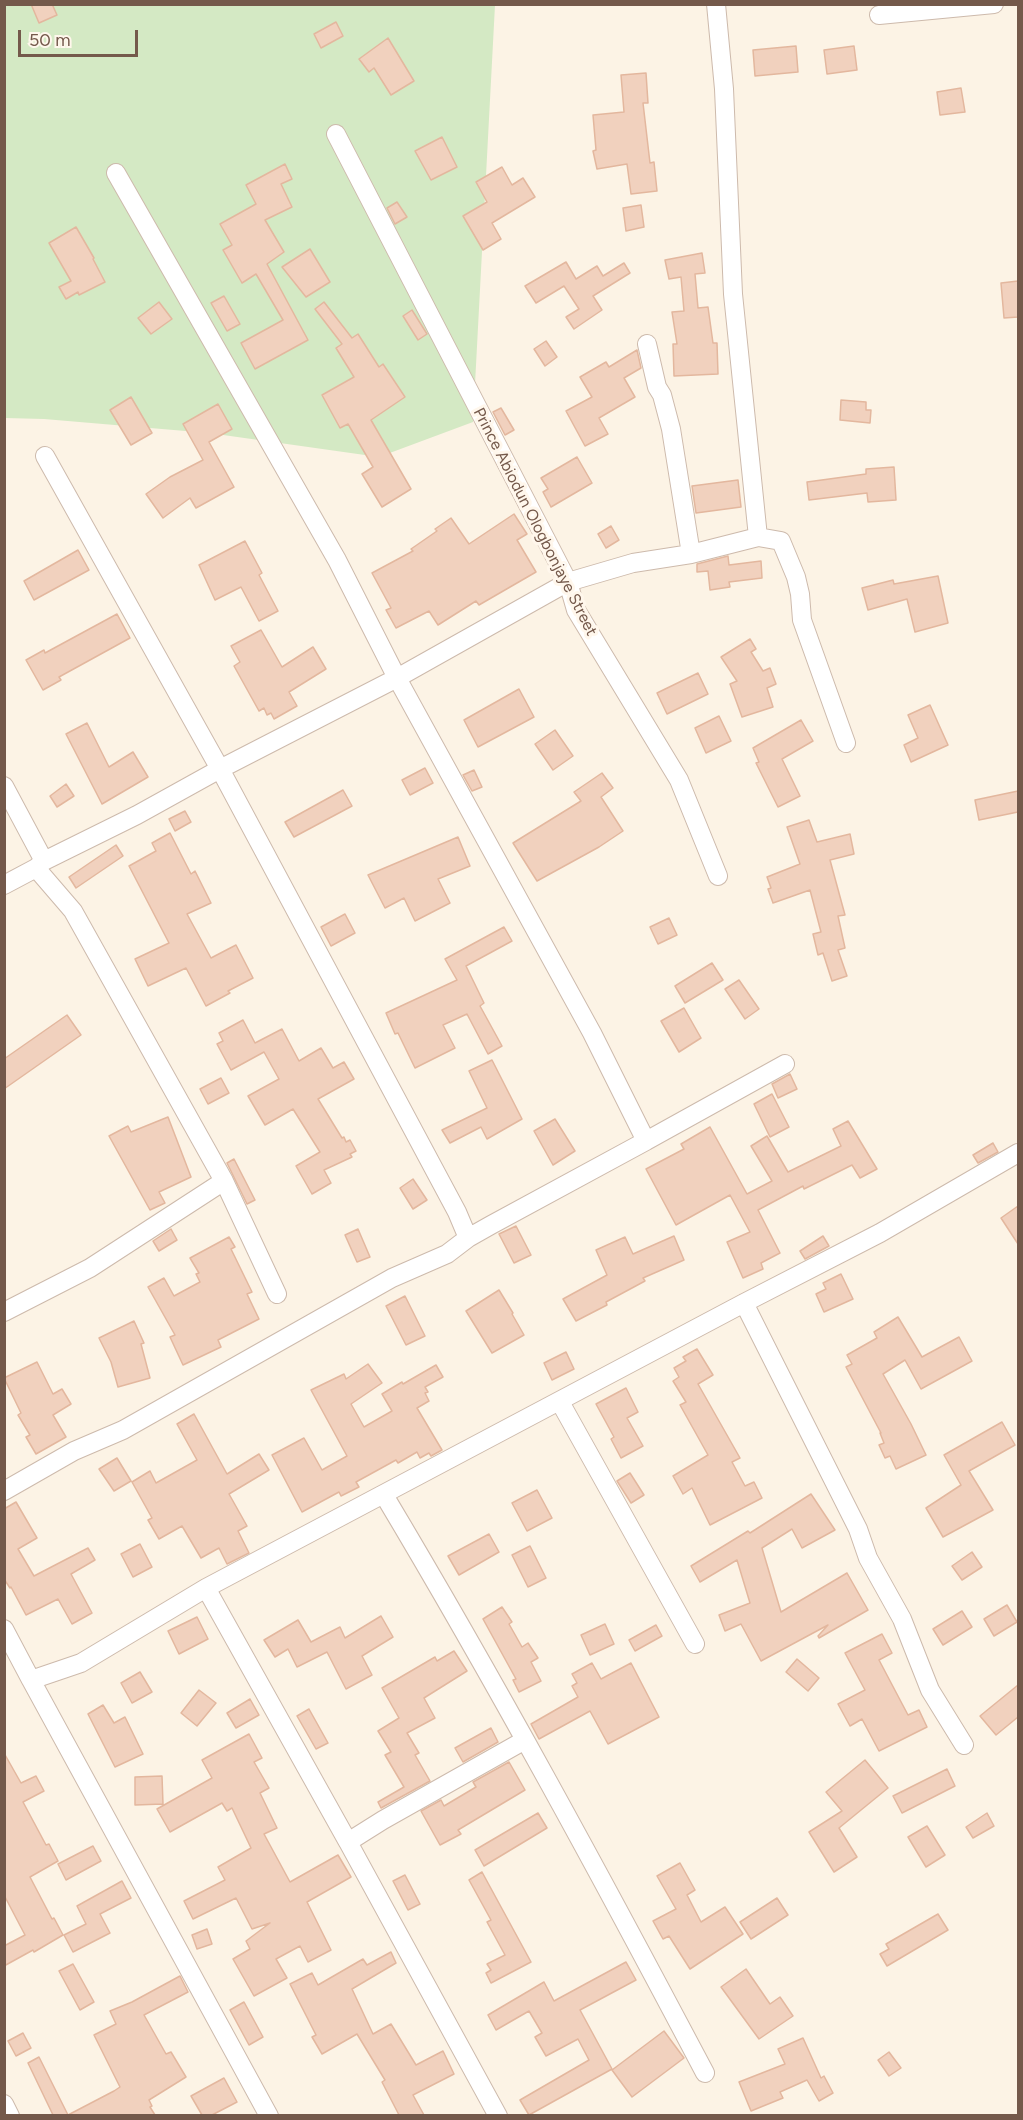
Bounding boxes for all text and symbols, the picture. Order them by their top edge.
scale bar [21,18,141,56]
text: 50 m [29,29,71,51]
street label: Prince Abiodun Ologbonjaye Street [469,405,601,639]

